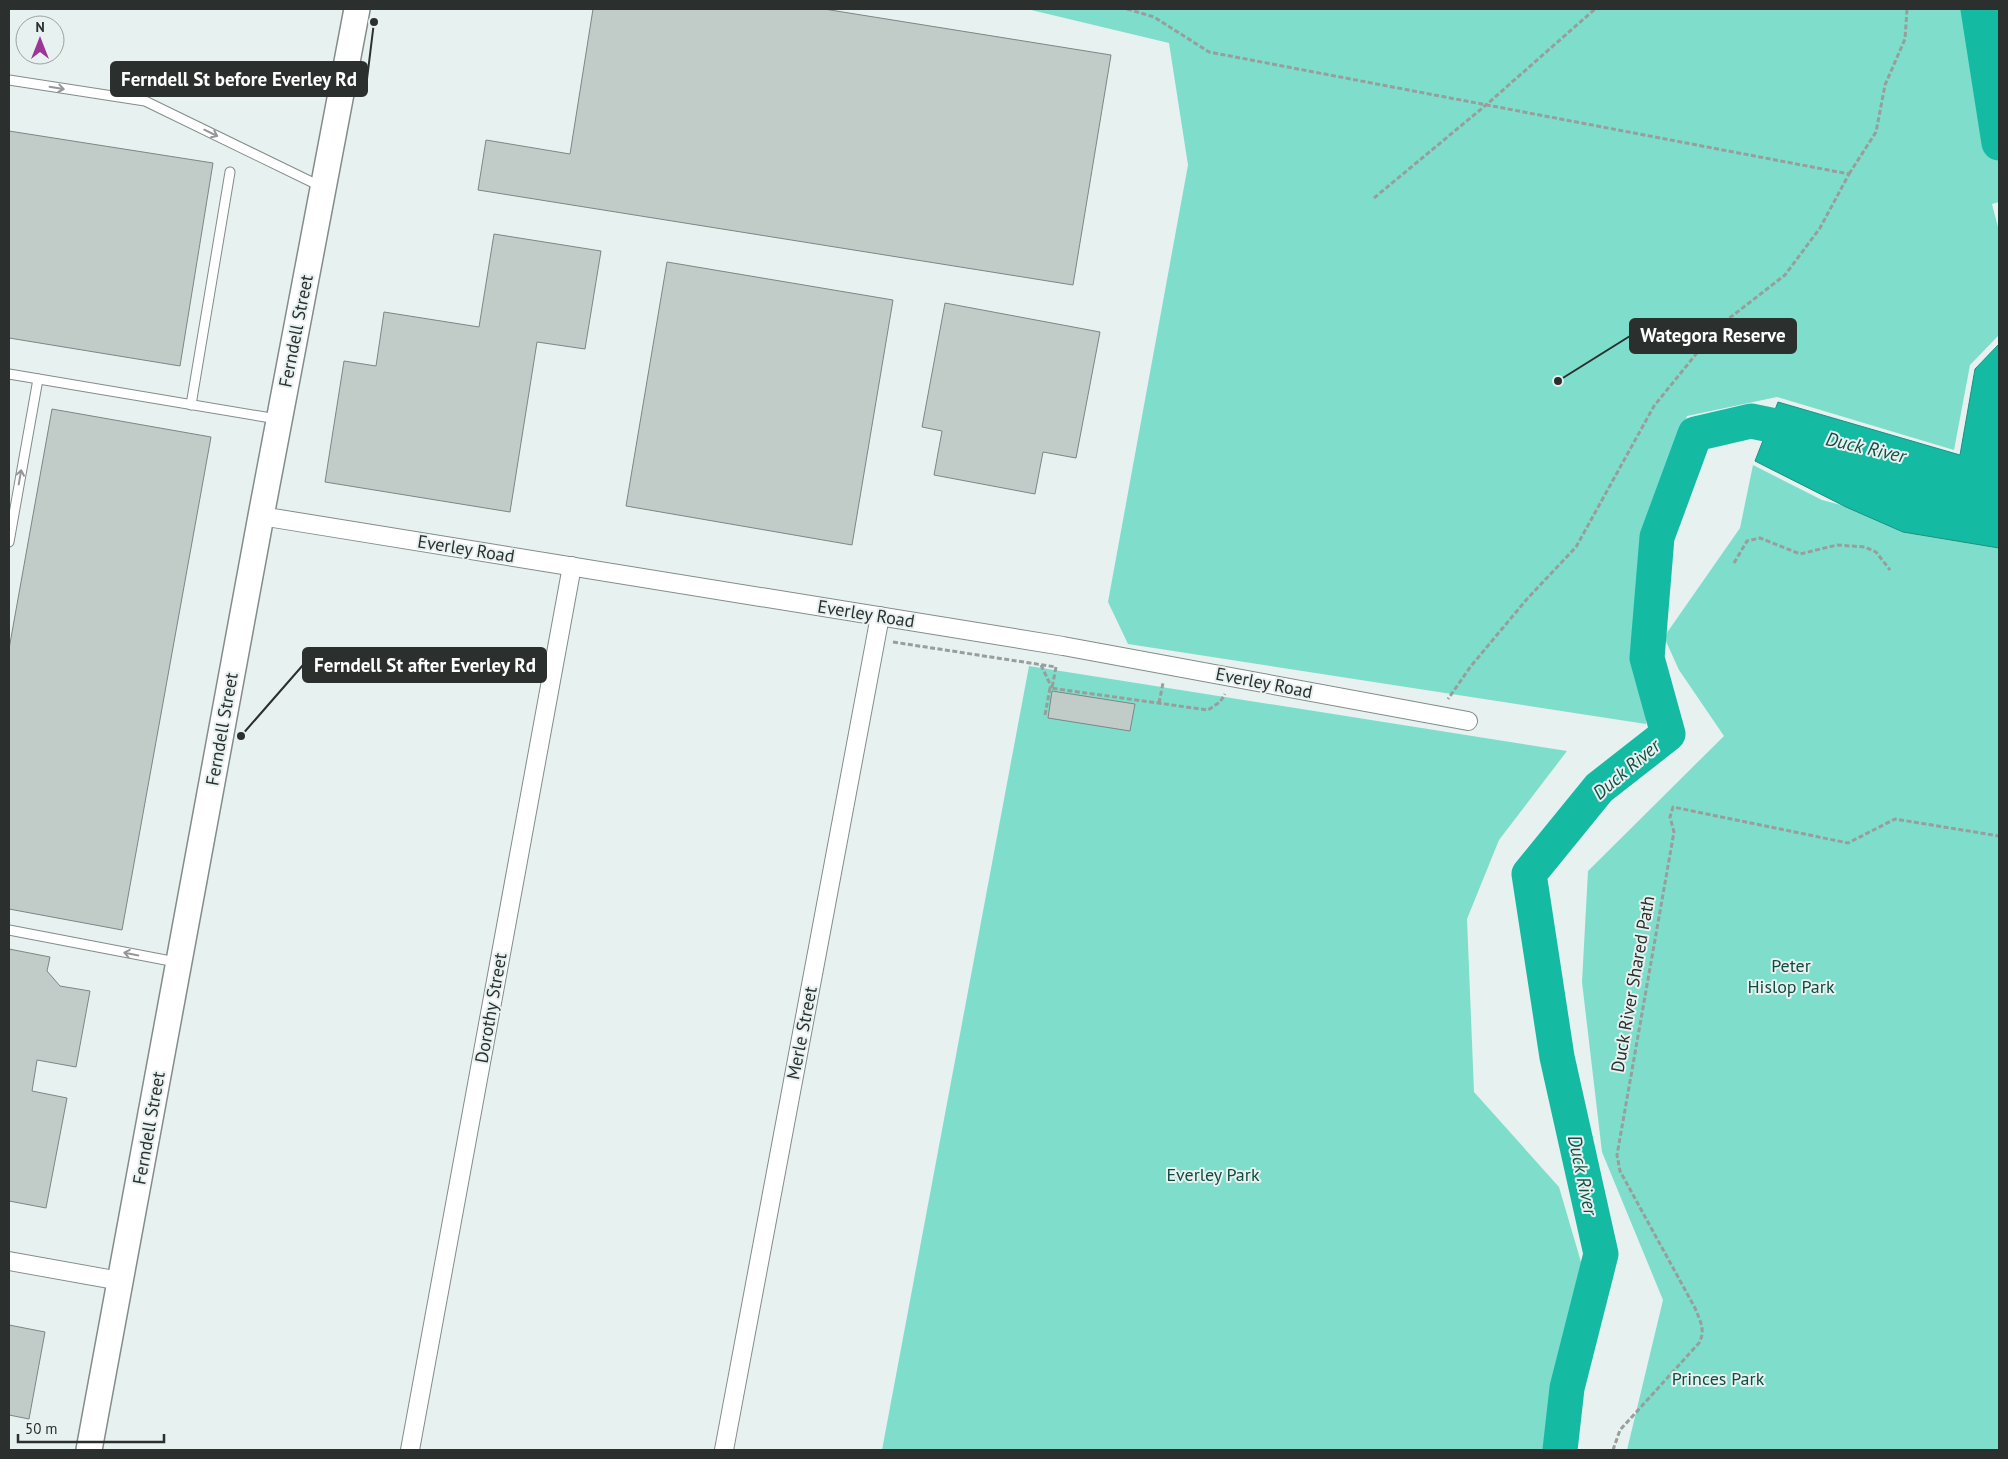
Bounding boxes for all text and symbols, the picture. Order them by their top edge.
north arrow [15,15,65,65]
text: N [35,18,45,36]
callout: Ferndell St before Everley Rd [111,62,367,96]
text: Ferndell St before Everley Rd [121,67,357,91]
one-way arrow [49,83,65,93]
one-way arrow [203,129,218,138]
street label: Ferndell Street [273,272,318,389]
callout: Wategora Reserve [1630,319,1796,353]
text: Wategora Reserve [1640,323,1786,347]
water label: Duck River [1824,426,1910,468]
one-way arrow [16,469,26,485]
street label: Everley Road [416,529,516,568]
street label: Everley Road [816,594,916,633]
callout: Ferndell St after Everley Rd [303,648,546,682]
text: Ferndell St after Everley Rd [314,653,536,677]
street label: Everley Road [1214,662,1314,703]
street label: Ferndell Street [200,671,243,787]
water label: Duck River [1587,733,1666,804]
street label: Duck River Shared Path [1606,894,1659,1074]
one-way arrow [124,948,140,958]
street label: Dorothy Street [469,951,512,1065]
park label: Peter Hislop Park [1747,954,1835,998]
street label: Merle Street [781,984,822,1082]
street label: Ferndell Street [127,1070,170,1186]
water label: Duck River [1563,1133,1604,1219]
park label: Everley Park [1166,1163,1260,1186]
park label: Princes Park [1672,1367,1765,1390]
scale bar [18,1412,164,1444]
text: 50 m [25,1419,58,1438]

